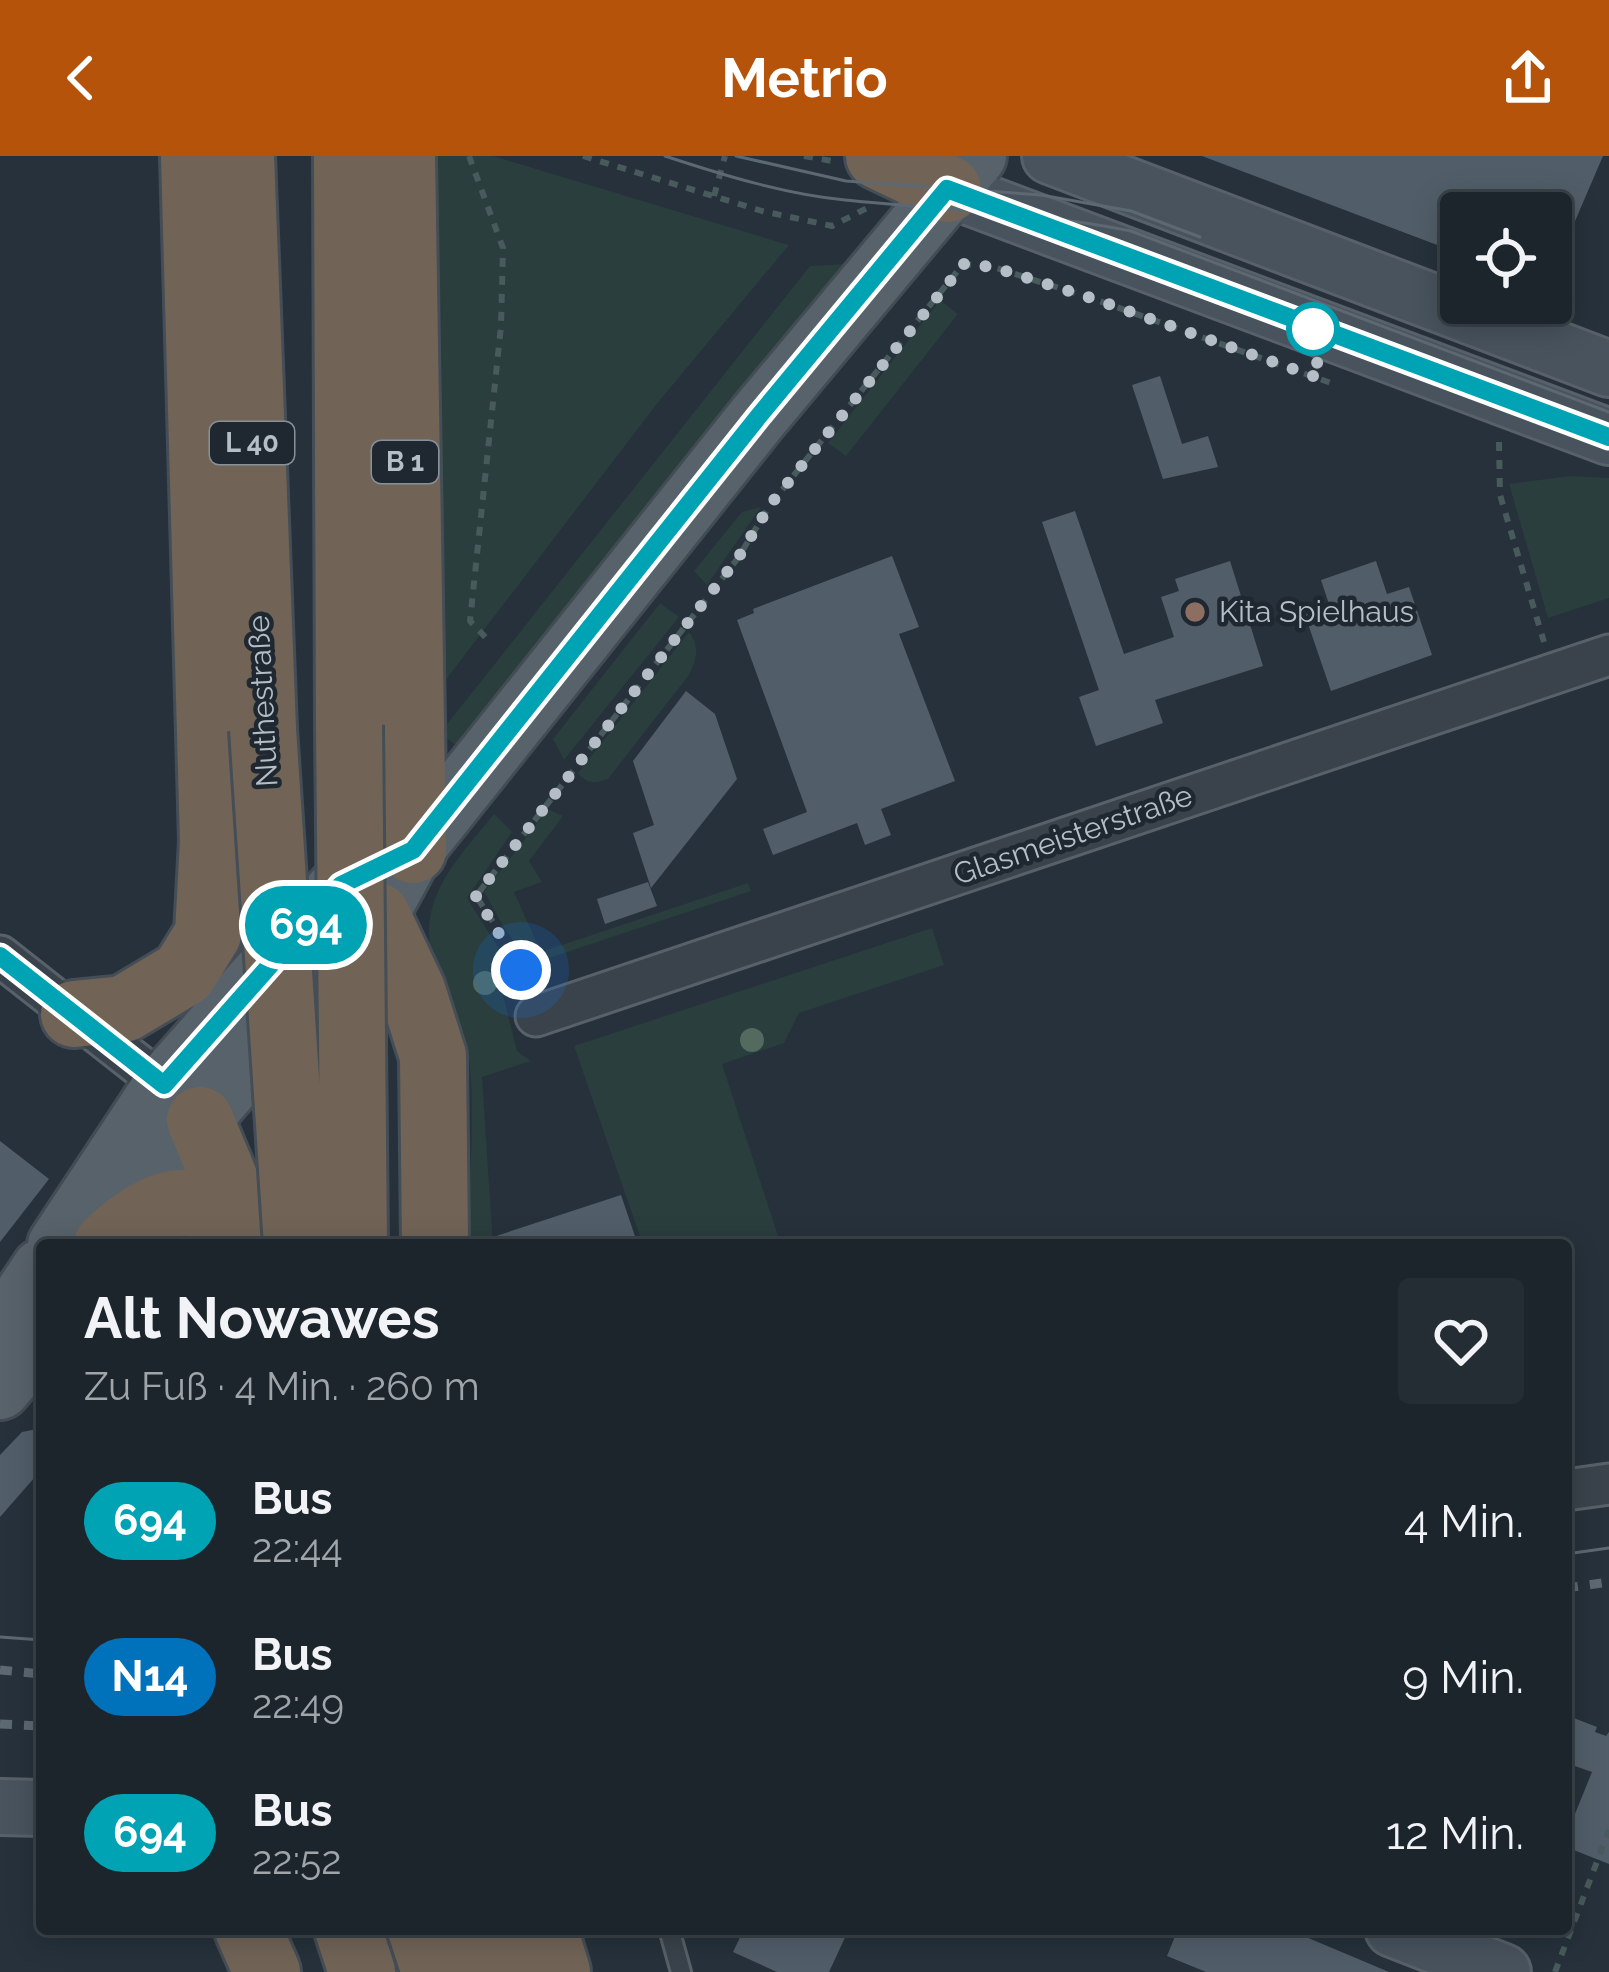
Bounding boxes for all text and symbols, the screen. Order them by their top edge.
icon: back [48,45,114,111]
icon: share [1495,45,1561,111]
text: Metrio [721,46,888,110]
map controls [1440,192,1572,324]
button: locate [1440,192,1572,324]
unlabelled marker [1288,304,1338,354]
road number: L 40 [210,422,294,464]
road number: B 1 [372,441,438,483]
place label: Kita Spielhaus [1219,594,1414,629]
marker: Kita Spielhaus [1182,599,1208,625]
street label: Nuthestraße [241,614,284,788]
street label: Glasmeisterstraße [949,777,1197,892]
line badge: 694 [237,886,375,964]
text: 694 [269,900,343,949]
your location [491,940,551,1000]
button: heart [1398,1278,1524,1404]
text: Alt Nowawes [84,1284,440,1351]
text: Zu Fuß · 4 Min. · 260 m [84,1363,480,1409]
text: Bus [252,1472,333,1525]
text: 4 Min. [1404,1495,1524,1548]
text: 694 [113,1496,187,1545]
text: 22:44 [252,1525,343,1571]
text: Bus [252,1628,333,1681]
text: 9 Min. [1402,1651,1524,1704]
text: N14 [112,1652,188,1701]
text: 22:49 [252,1681,344,1727]
text: Bus [252,1784,333,1837]
text: 12 Min. [1386,1807,1524,1860]
text: 694 [113,1808,187,1857]
text: 22:52 [252,1837,342,1883]

